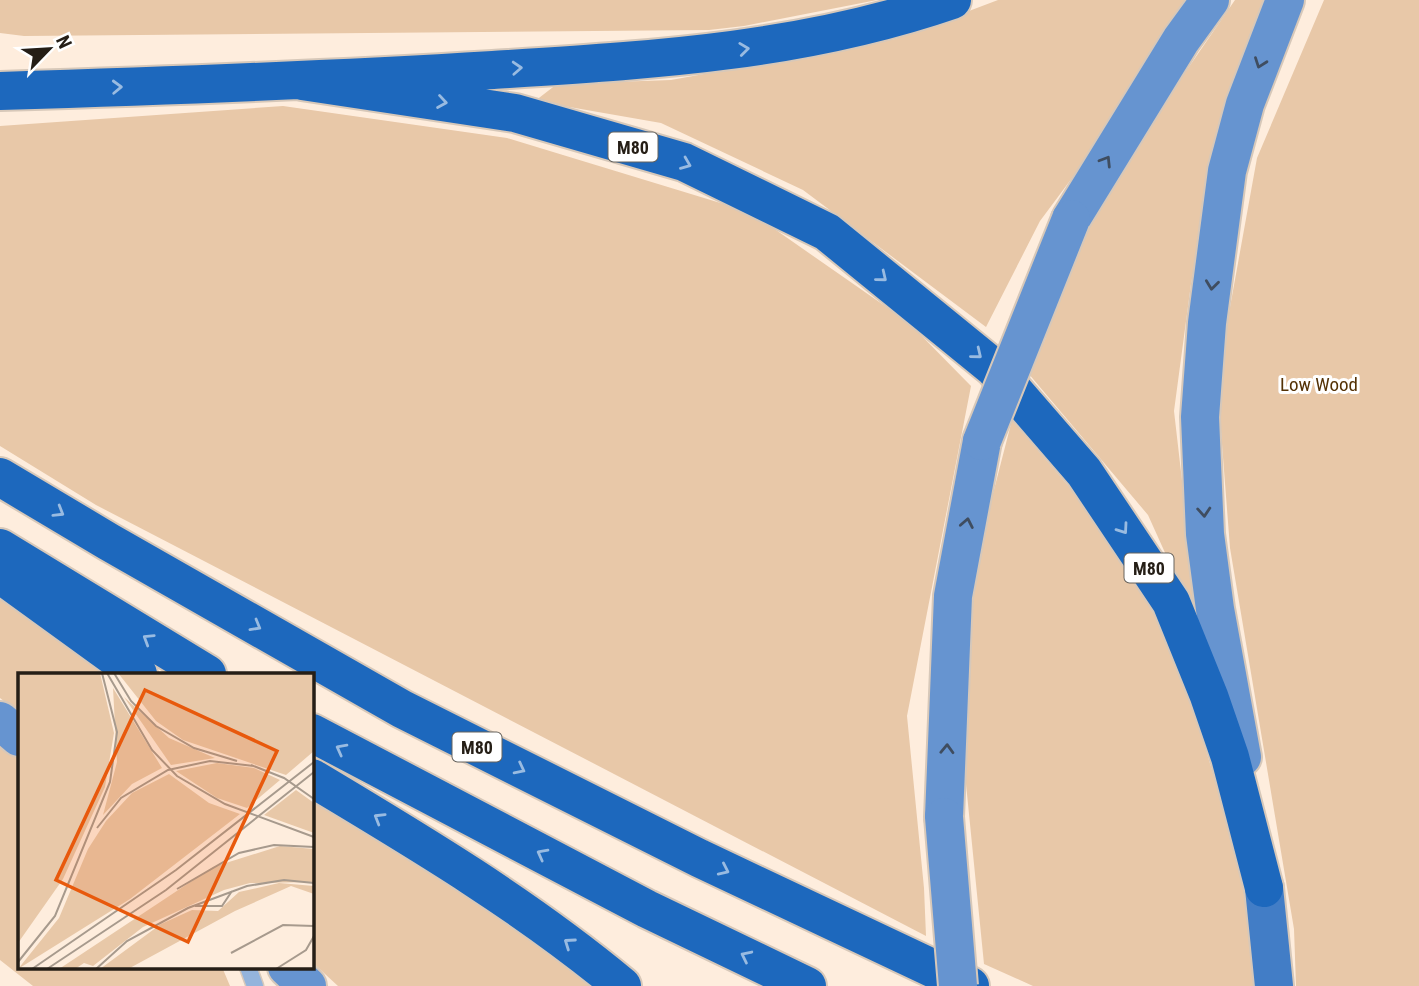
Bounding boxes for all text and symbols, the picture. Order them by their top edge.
north arrow [14,14,84,84]
text: N [51,32,77,52]
one-way arrow [738,42,750,57]
one-way arrow [1254,57,1268,69]
one-way arrow [512,61,523,76]
one-way arrow [112,80,123,95]
one-way arrow [437,94,448,109]
road number: M80 [608,132,658,162]
one-way arrow [1098,155,1111,168]
one-way arrow [679,156,691,170]
one-way arrow [874,269,887,281]
one-way arrow [1205,279,1220,291]
one-way arrow [970,346,982,359]
park label: Low Wood [1280,373,1358,396]
one-way arrow [51,504,64,517]
one-way arrow [1196,506,1211,517]
one-way arrow [959,517,974,529]
one-way arrow [1115,521,1128,534]
road number: M80 [1124,554,1174,582]
one-way arrow [248,618,261,631]
one-way arrow [143,634,156,647]
inset map [18,673,313,968]
road number: M80 [452,732,502,762]
one-way arrow [336,743,348,757]
one-way arrow [939,743,954,754]
one-way arrow [513,760,525,774]
one-way arrow [374,813,387,826]
one-way arrow [537,849,550,863]
one-way arrow [717,862,729,876]
one-way arrow [564,939,577,951]
one-way arrow [741,951,753,965]

